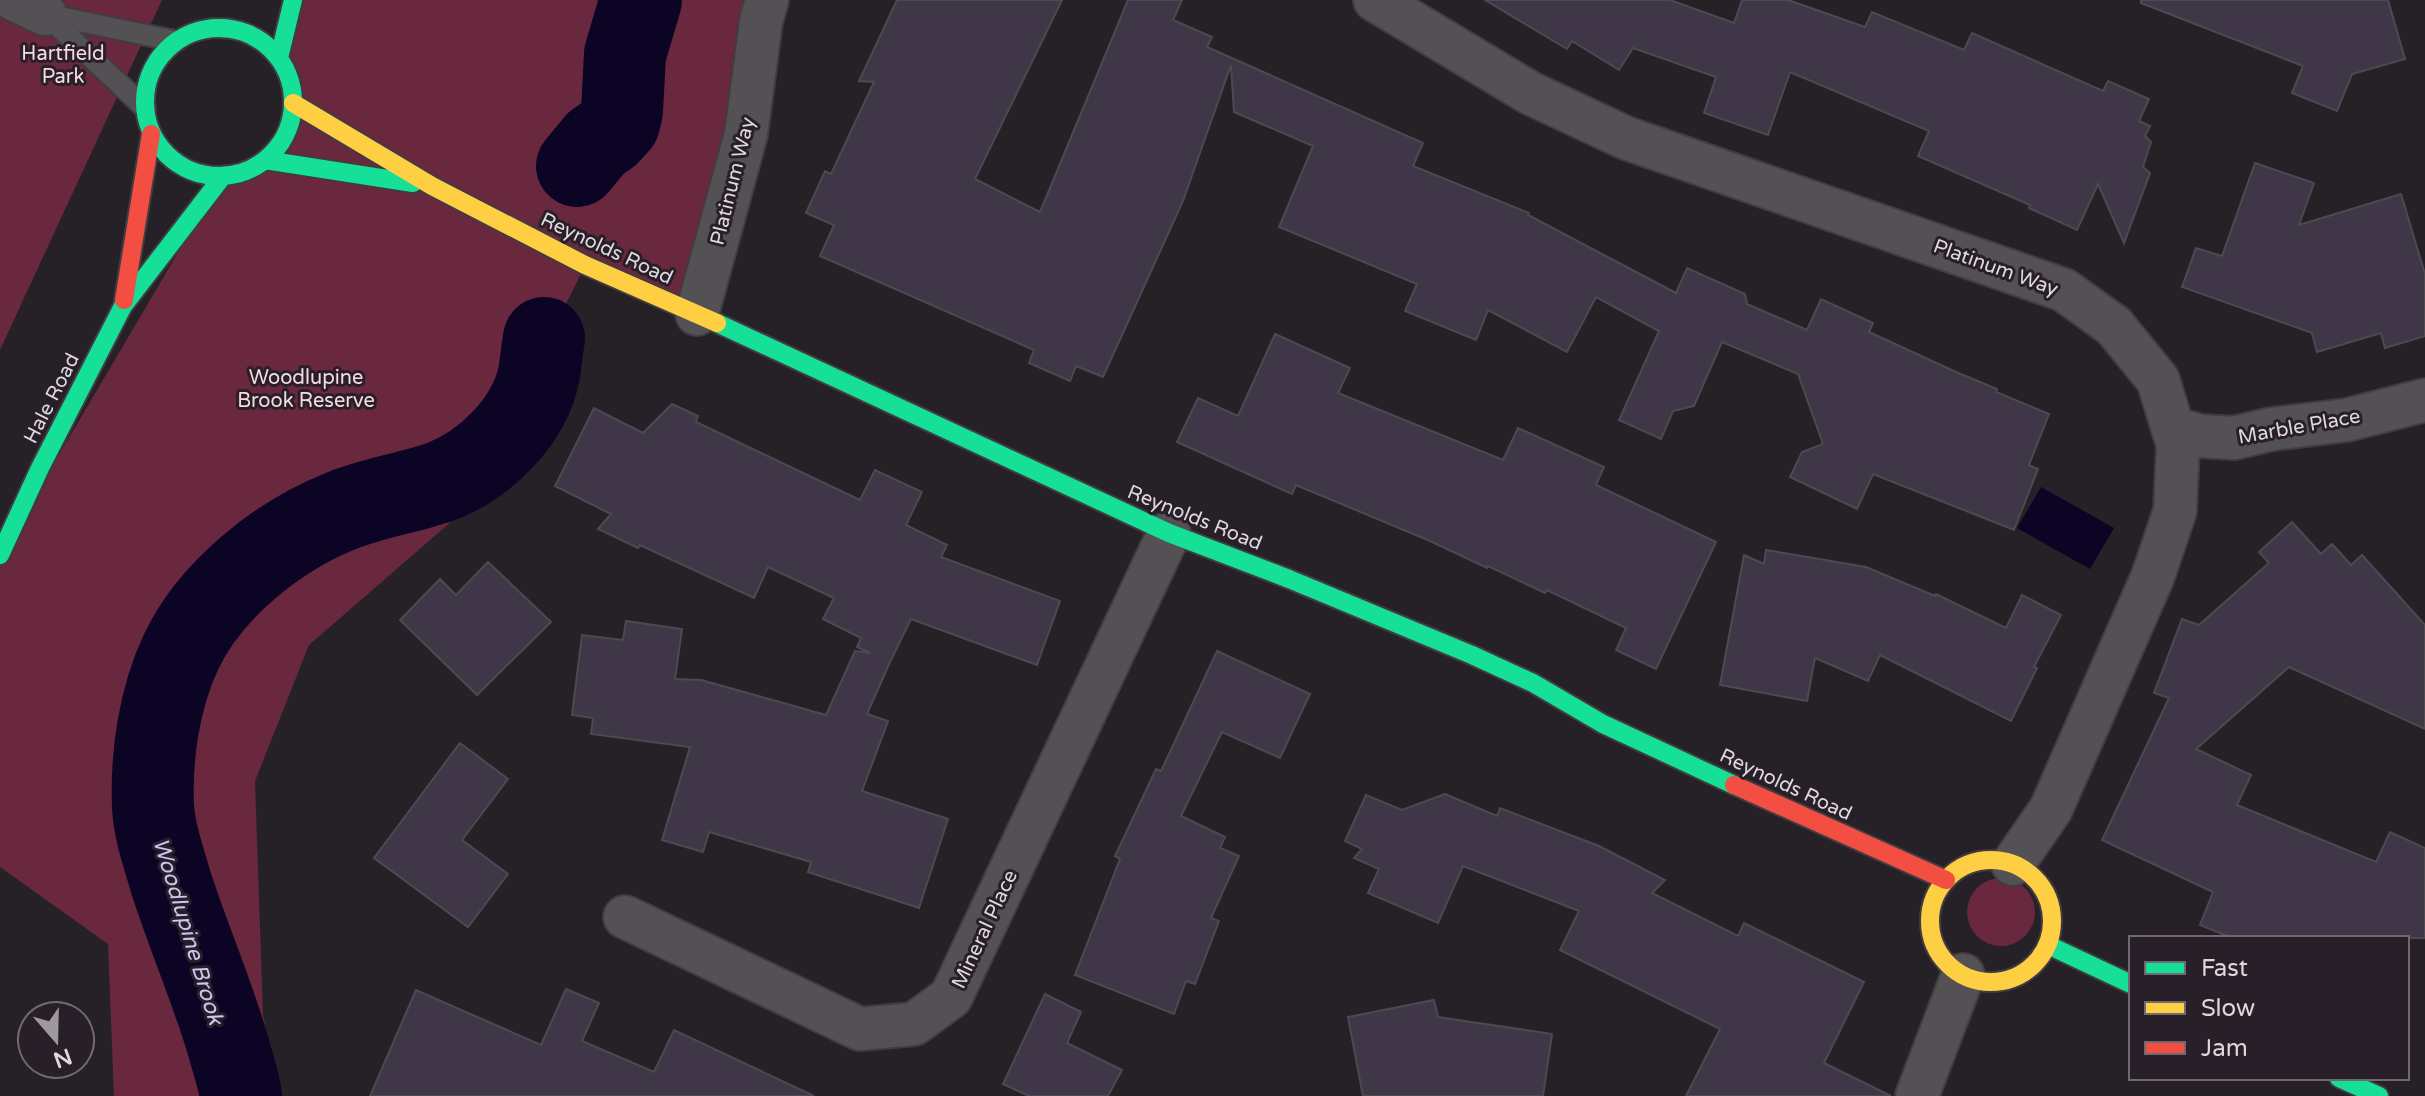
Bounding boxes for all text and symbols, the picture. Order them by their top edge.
park label: Hartfield Park [21,42,105,89]
street label: Platinum Way [705,115,761,248]
street label: Reynolds Road [537,208,677,290]
street label: Platinum Way [1930,234,2062,302]
street label: Hale Road [19,349,85,448]
park label: Woodlupine Brook Reserve [237,366,375,413]
street label: Marble Place [2236,404,2362,450]
street label: Reynolds Road [1124,480,1266,556]
street label: Reynolds Road [1716,744,1856,826]
water label: Woodlupine Brook [147,835,229,1030]
street label: Mineral Place [947,866,1023,993]
legend [2129,936,2409,1080]
text: Fast [2201,954,2248,983]
text: Slow [2201,994,2255,1023]
north arrow [16,1000,96,1080]
text: Jam [2201,1034,2248,1063]
text: N [50,1043,75,1073]

